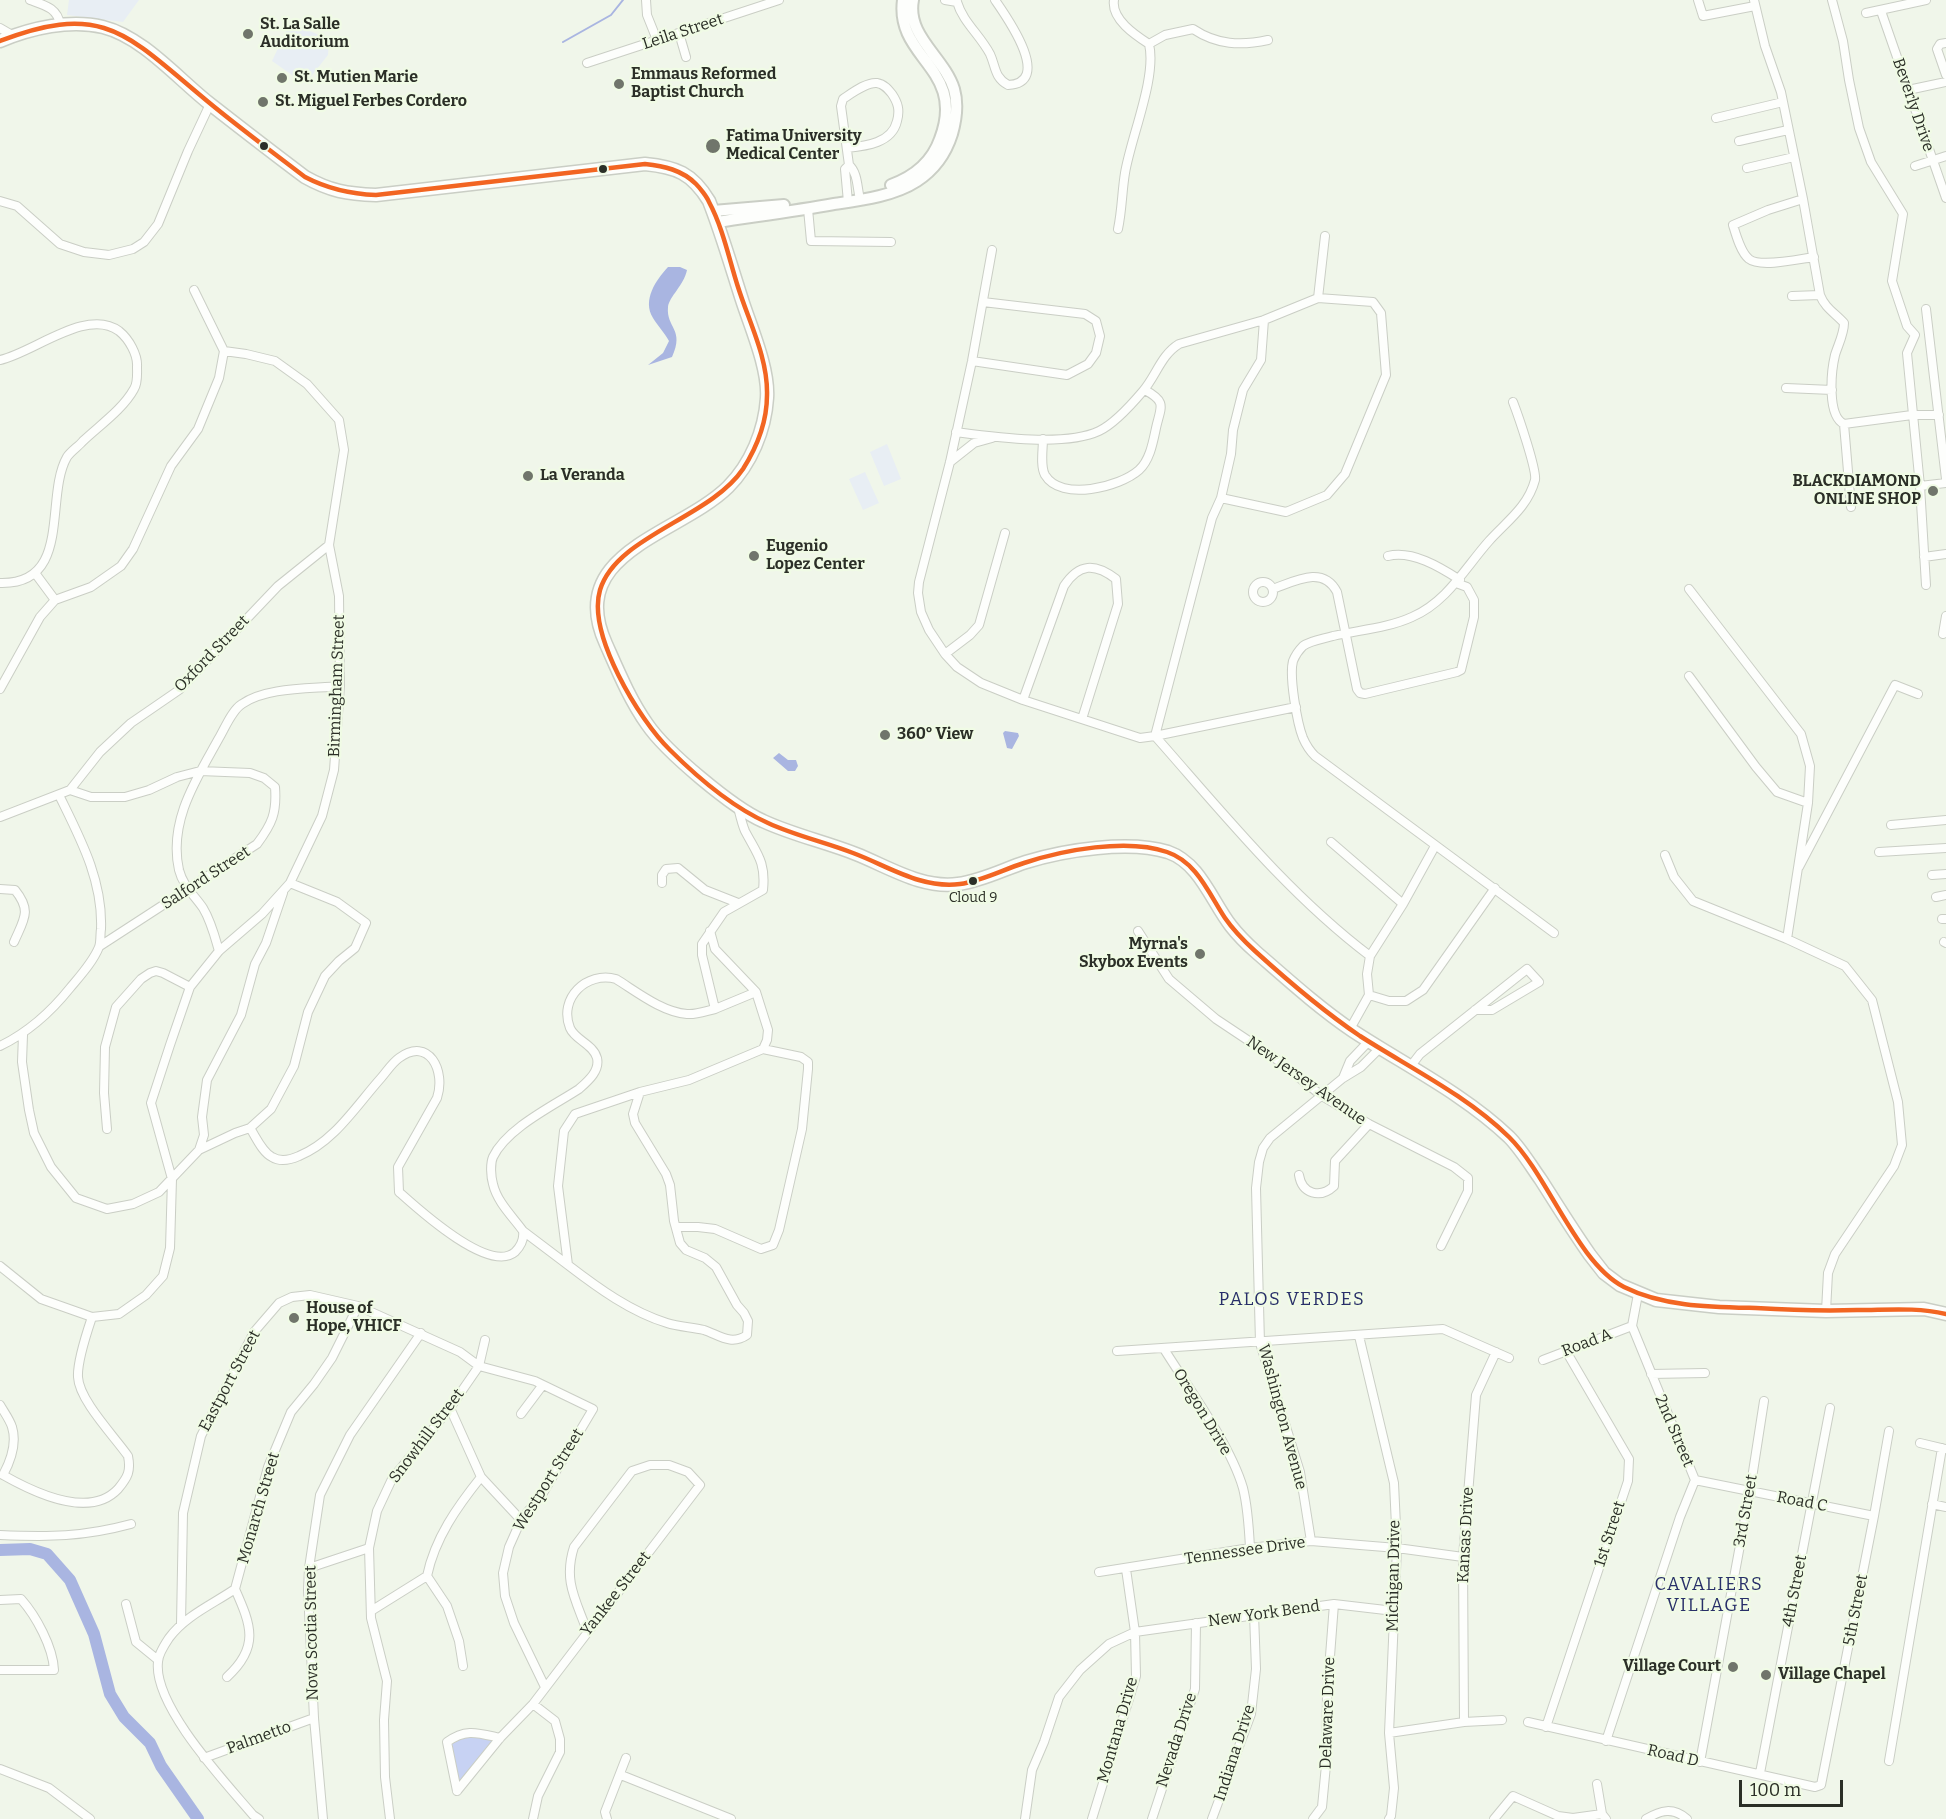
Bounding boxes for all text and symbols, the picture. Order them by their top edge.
street label: Leila Street [640,10,726,54]
place label: St. La Salle Auditorium [260,15,349,53]
marker: St. La Salle Auditorium [241,27,255,41]
street label: Beverly Drive [1888,56,1938,154]
place label: Emmaus Reformed Baptist Church [631,65,776,103]
place label: St. Mutien Marie [294,68,418,88]
marker: St. Mutien Marie [275,71,289,85]
marker: Emmaus Reformed Baptist Church [612,77,626,91]
place label: St. Miguel Ferbes Cordero [275,92,467,112]
marker: St. Miguel Ferbes Cordero [256,95,270,109]
place label: Fatima University Medical Center [726,127,862,165]
marker: Fatima University Medical Center [704,137,722,155]
unlabelled marker [258,140,270,152]
unlabelled marker [597,163,609,175]
place label: La Veranda [540,466,625,486]
marker: La Veranda [521,469,535,483]
place label: BLACKDIAMOND ONLINE SHOP [1793,472,1921,510]
marker: BLACKDIAMOND ONLINE SHOP [1926,484,1940,498]
place label: Eugenio Lopez Center [766,537,865,575]
marker: Eugenio Lopez Center [747,549,761,563]
street label: Oxford Street [171,612,253,696]
street label: Birmingham Street [325,614,349,758]
place label: 360° View [897,725,973,745]
marker: 360° View [878,728,892,742]
street label: Salford Street [158,842,254,914]
marker: Cloud 9 [967,875,979,887]
place label: Cloud 9 [949,890,997,906]
place label: Myrna's Skybox Events [1079,935,1188,973]
marker: Myrna's Skybox Events [1193,947,1207,961]
street label: New Jersey Avenue [1243,1033,1369,1129]
district label: PALOS VERDES [1219,1289,1365,1311]
place label: House of Hope, VHICF [306,1299,402,1337]
marker: House of Hope, VHICF [287,1311,301,1325]
street label: Road A [1559,1325,1615,1361]
street label: Eastport Street [195,1327,265,1435]
street label: Washington Avenue [1253,1342,1311,1492]
street label: Oregon Drive [1169,1365,1235,1459]
street label: Snowhill Street [385,1385,469,1487]
street label: 2nd Street [1650,1392,1698,1470]
street label: Westport Street [510,1425,588,1535]
street label: Monarch Street [234,1450,284,1566]
street label: 3rd Street [1730,1473,1762,1549]
street label: Kansas Drive [1454,1486,1478,1584]
street label: Road C [1775,1488,1829,1516]
street label: 1st Street [1590,1499,1630,1569]
street label: Michigan Drive [1383,1520,1405,1632]
street label: Tennessee Drive [1183,1533,1307,1569]
street label: Yankee Street [577,1548,655,1640]
street label: 4th Street [1779,1553,1811,1629]
street label: Nova Scotia Street [301,1565,323,1701]
street label: 5th Street [1840,1573,1872,1647]
district label: CAVALIERS VILLAGE [1655,1574,1763,1616]
street label: New York Bend [1207,1597,1321,1631]
street label: Delaware Drive [1316,1657,1340,1769]
place label: Village Court [1623,1657,1721,1677]
marker: Village Court [1726,1660,1740,1674]
place label: Village Chapel [1778,1665,1886,1685]
marker: Village Chapel [1759,1668,1773,1682]
street label: Montana Drive [1094,1675,1142,1785]
street label: Nevada Drive [1153,1690,1201,1790]
street label: Indiana Drive [1210,1702,1260,1804]
street label: Palmetto [224,1718,294,1758]
street label: Road D [1645,1741,1701,1771]
scale bar [1742,1768,1846,1806]
text: 100 m [1750,1779,1801,1801]

